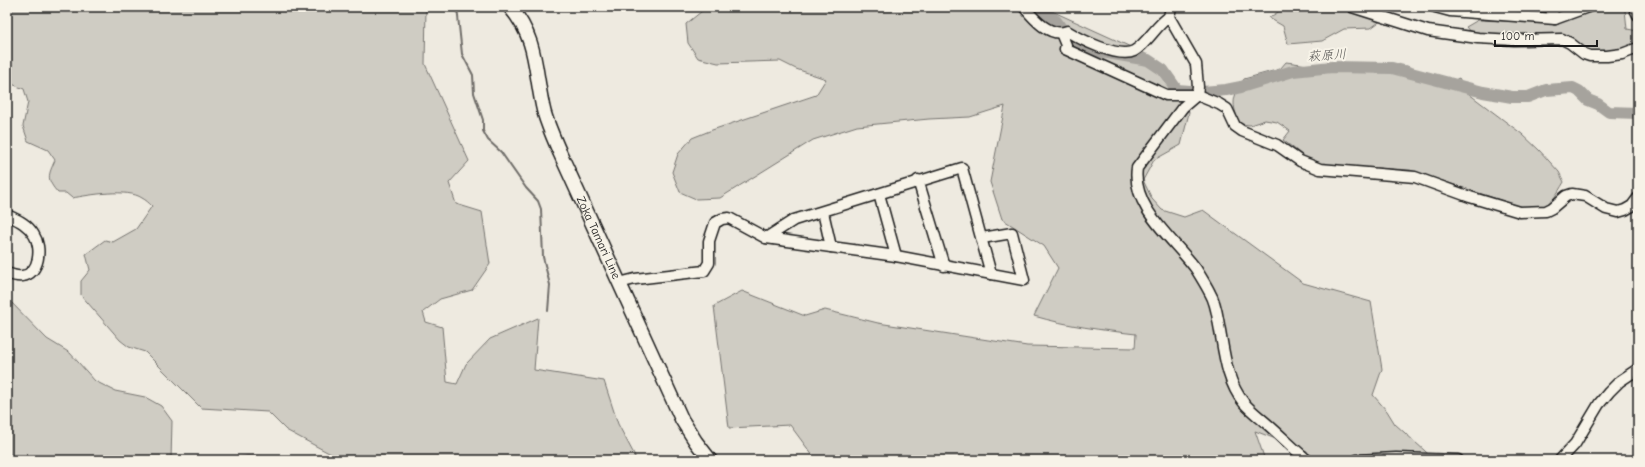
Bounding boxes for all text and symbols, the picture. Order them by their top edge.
scale bar [1495,22,1597,48]
text: 100 m [1501,29,1534,43]
water label: 萩原川 [1307,46,1347,64]
street label: Zoka Tamari Line [574,194,624,281]

